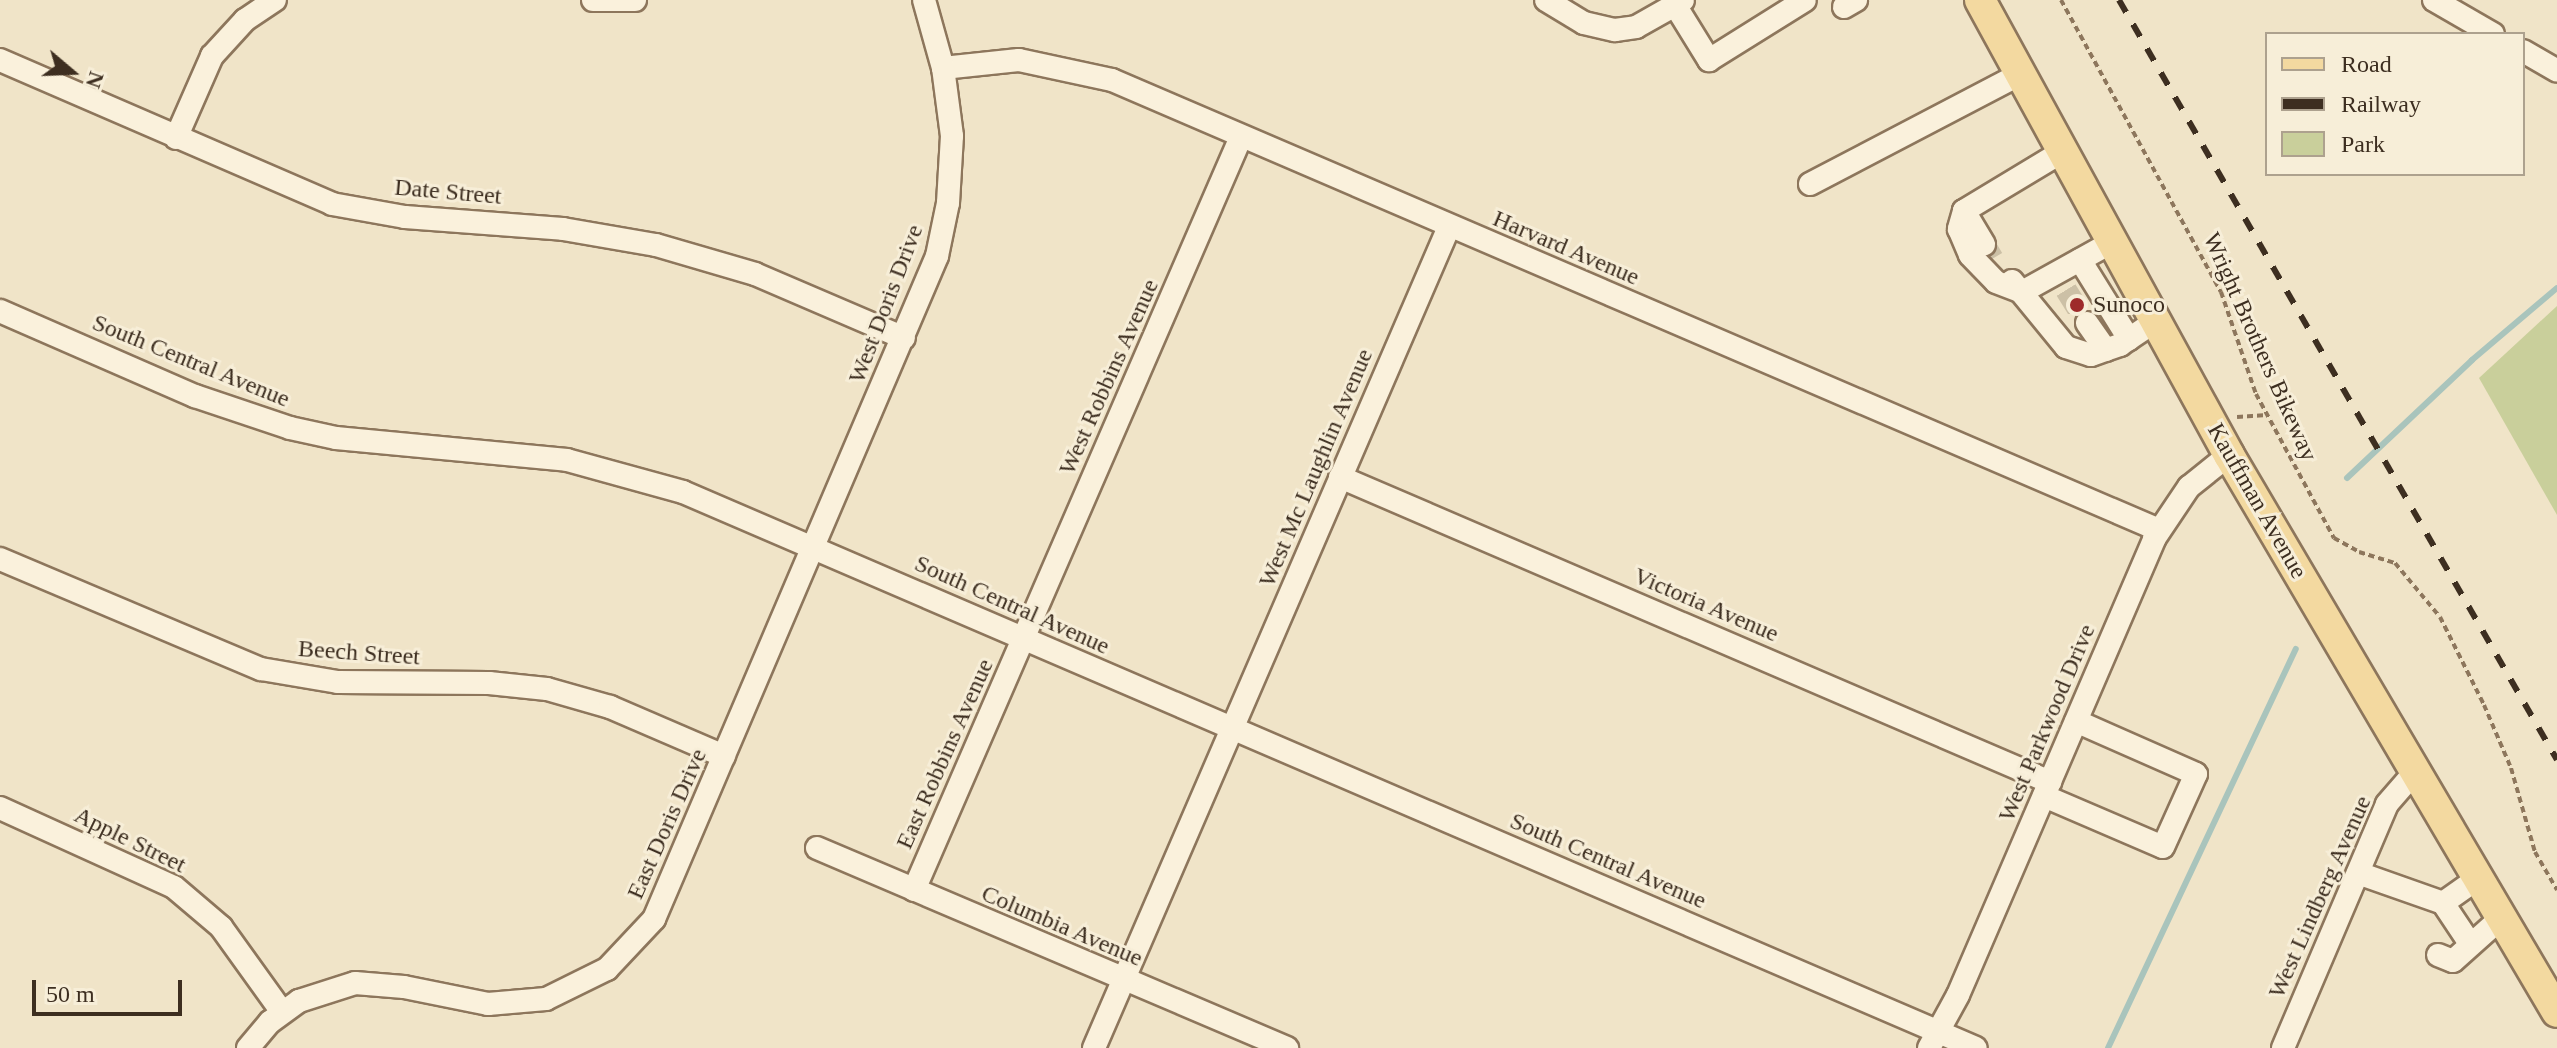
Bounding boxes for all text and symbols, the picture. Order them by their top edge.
north arrow [32,32,112,112]
legend [2265,32,2525,176]
text: Road [2341,51,2392,77]
text: N [81,68,110,92]
text: Railway [2341,91,2421,117]
text: Park [2341,131,2385,157]
street label: Date Street [393,173,503,211]
street label: Harvard Avenue [1488,204,1644,292]
street label: West Doris Drive [843,221,929,387]
street label: Wright Brothers Bikeway [2197,228,2323,466]
street label: West Robbins Avenue [1053,274,1165,480]
place label: Sunoco [2093,291,2165,319]
marker: Sunoco [2068,296,2086,314]
street label: South Central Avenue [88,308,294,414]
street label: West Mc Laughlin Avenue [1253,344,1379,592]
street label: Kauffman Avenue [2201,418,2313,584]
street label: South Central Avenue [910,549,1114,661]
street label: Victoria Avenue [1629,561,1783,649]
street label: West Parkwood Drive [1992,620,2102,826]
street label: Beech Street [297,634,421,672]
street label: East Robbins Avenue [890,654,1000,854]
street label: East Doris Drive [621,744,713,904]
street label: West Lindberg Avenue [2262,791,2378,1003]
street label: Apple Street [69,801,191,879]
street label: South Central Avenue [1505,806,1711,916]
street label: Columbia Avenue [977,879,1147,973]
scale bar [36,964,186,1014]
text: 50 m [46,981,95,1007]

